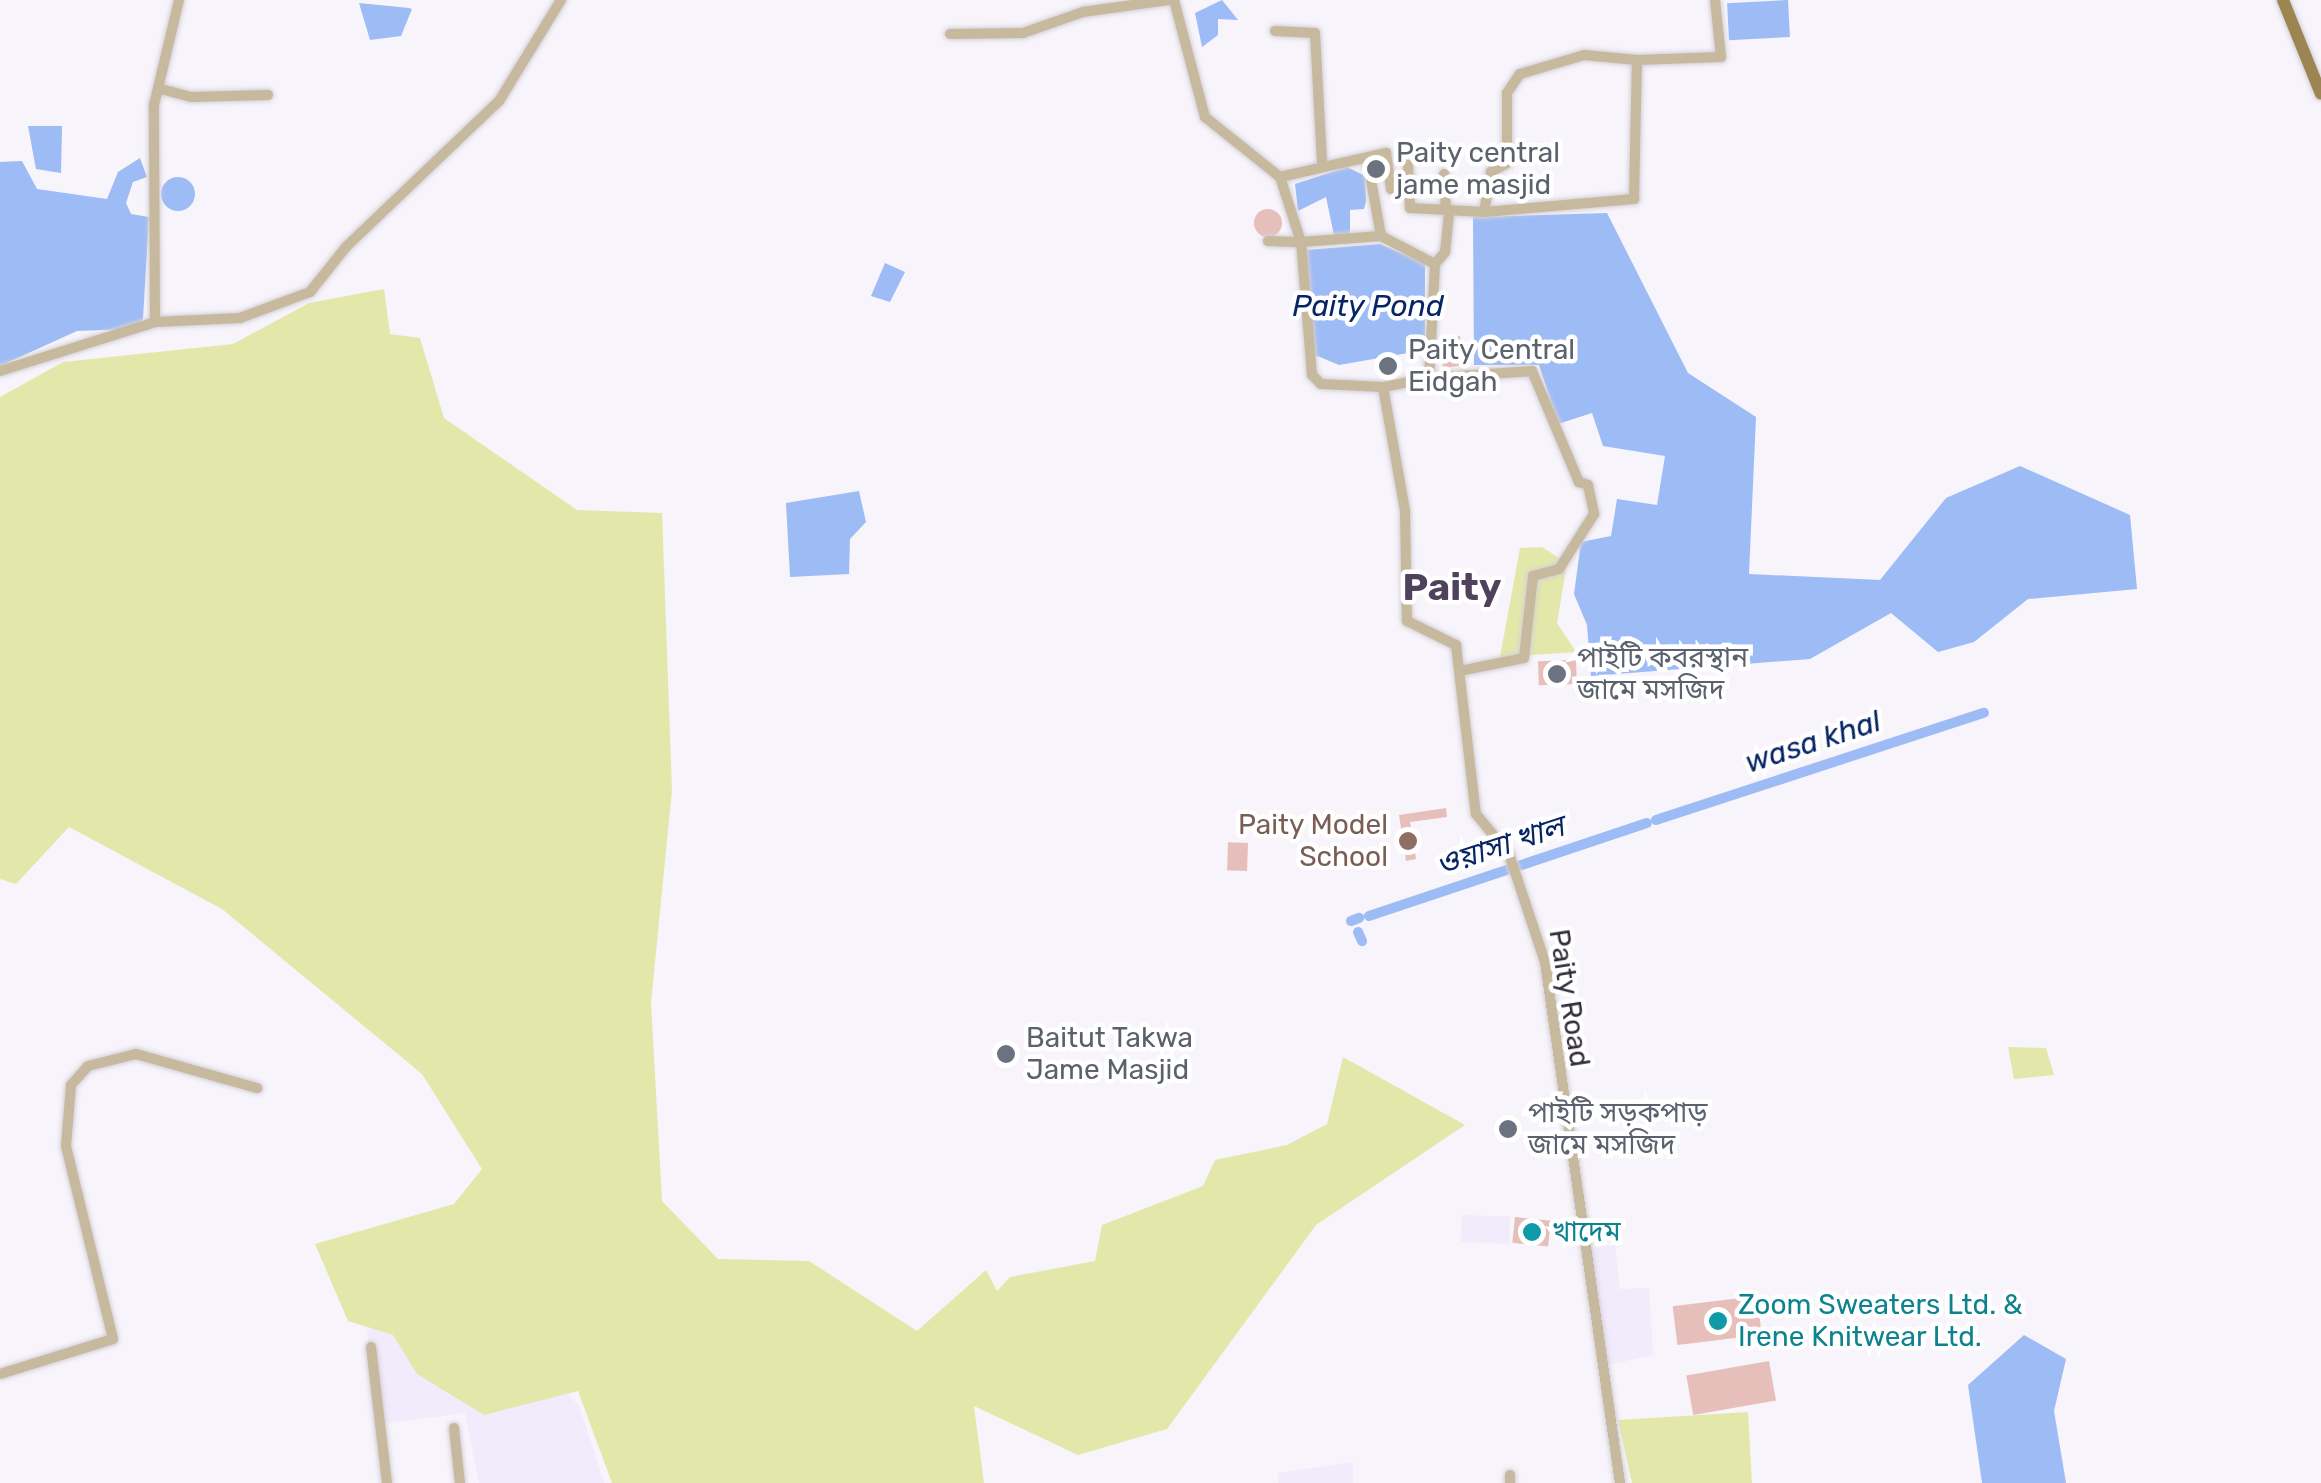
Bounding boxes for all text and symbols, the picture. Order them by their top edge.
place label: Paity central jame masjid [1396,136,1561,202]
marker: Paity central jame masjid [1365,158,1387,180]
water label: Paity Pond [1292,288,1444,324]
place label: Paity Central Eidgah [1408,333,1576,399]
marker: Paity Central Eidgah [1377,355,1399,377]
district label: Paity [1403,565,1501,611]
place label: পাইটি কবরস্থান জামে মসজিদ [1577,641,1748,707]
marker: পাইটি কবরস্থান জামে মসজিদ [1546,663,1568,685]
water label: wasa khal [1741,703,1885,781]
place label: Paity Model School [1237,808,1388,874]
water label: ওয়াসা খাল [1431,808,1569,884]
marker: Paity Model School [1397,830,1419,852]
street label: Paity Road [1541,926,1597,1070]
place label: Baitut Takwa Jame Masjid [1026,1021,1194,1087]
marker: Baitut Takwa Jame Masjid [995,1043,1017,1065]
place label: পাইটি সড়কপাড় জামে মসজিদ [1528,1096,1707,1162]
marker: পাইটি সড়কপাড় জামে মসজিদ [1497,1118,1519,1140]
place label: খাদেম [1552,1215,1621,1249]
marker: খাদেম [1521,1221,1543,1243]
place label: Zoom Sweaters Ltd. & Irene Knitwear Ltd. [1738,1288,2023,1354]
marker: Zoom Sweaters Ltd. & Irene Knitwear Ltd. [1707,1310,1729,1332]

